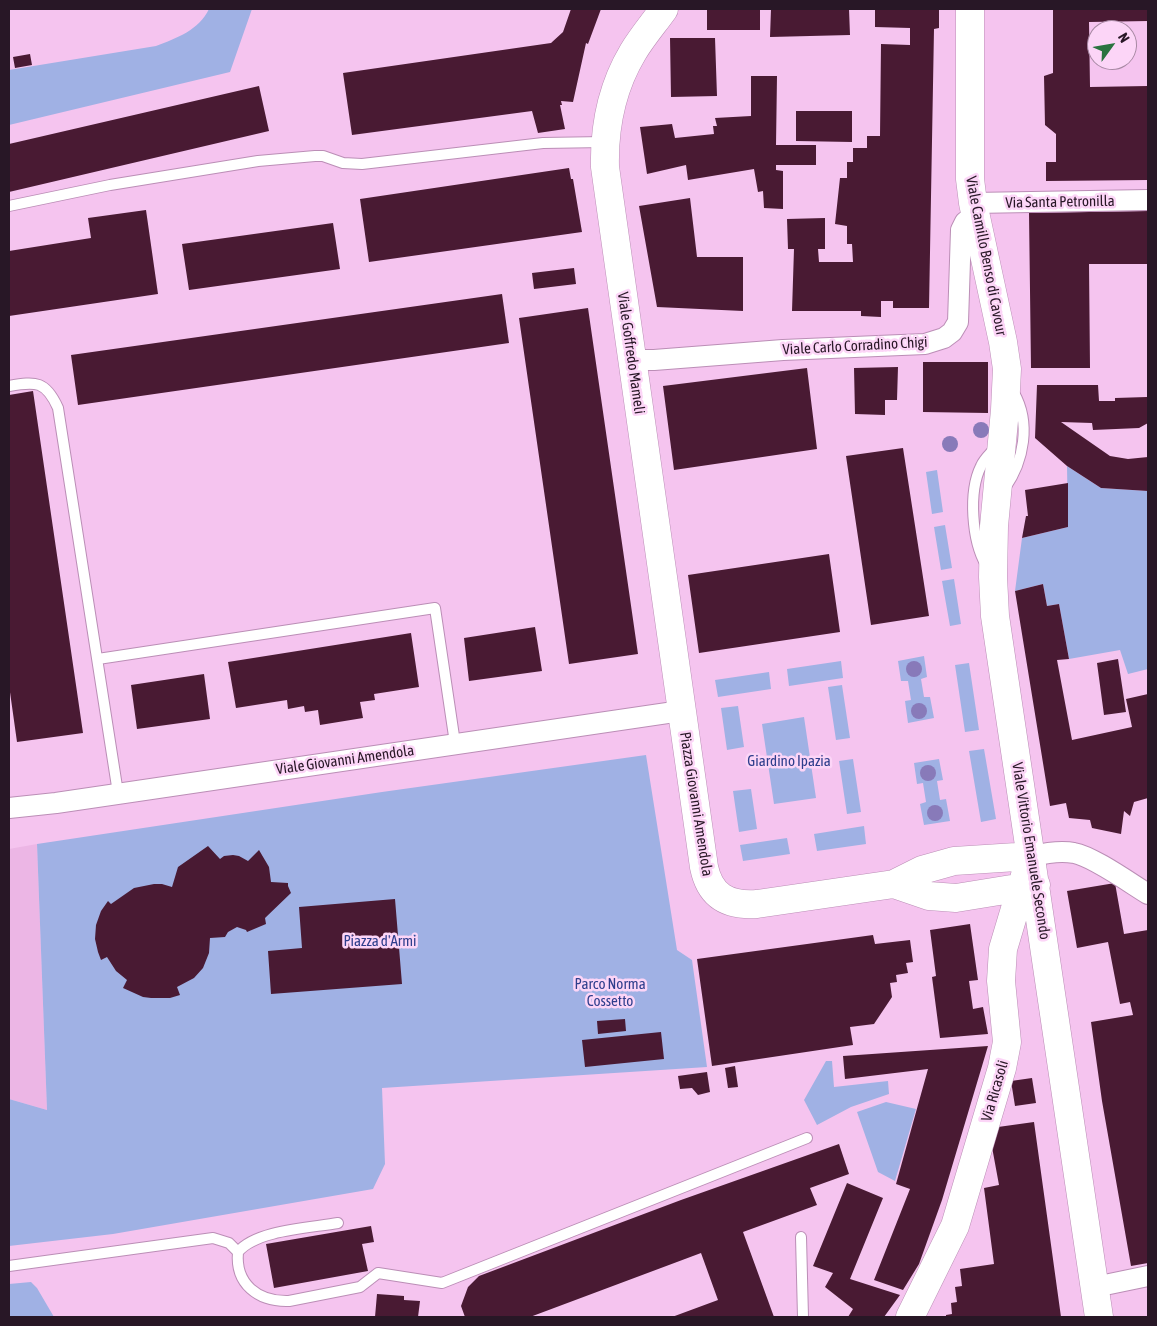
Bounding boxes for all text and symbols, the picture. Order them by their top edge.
north arrow [1087,20,1137,70]
text: N [1115,30,1133,45]
street label: Viale Camillo Benso di Cavour [962,175,1010,337]
street label: Via Santa Petronilla [1005,192,1115,212]
street label: Viale Goffredo Mameli [614,291,648,415]
street label: Viale Carlo Corradino Chigi [782,333,928,359]
street label: Piazza Giovanni Amendola [676,730,716,878]
street label: Viale Giovanni Amendola [275,741,415,779]
park label: Giardino Ipazia [747,752,831,770]
street label: Viale Vittorio Emanuele Secondo [1008,761,1054,941]
park label: Piazza d'Armi [344,932,416,950]
park label: Parco Norma Cossetto [574,975,646,1010]
street label: Via Ricasoli [978,1058,1012,1124]

